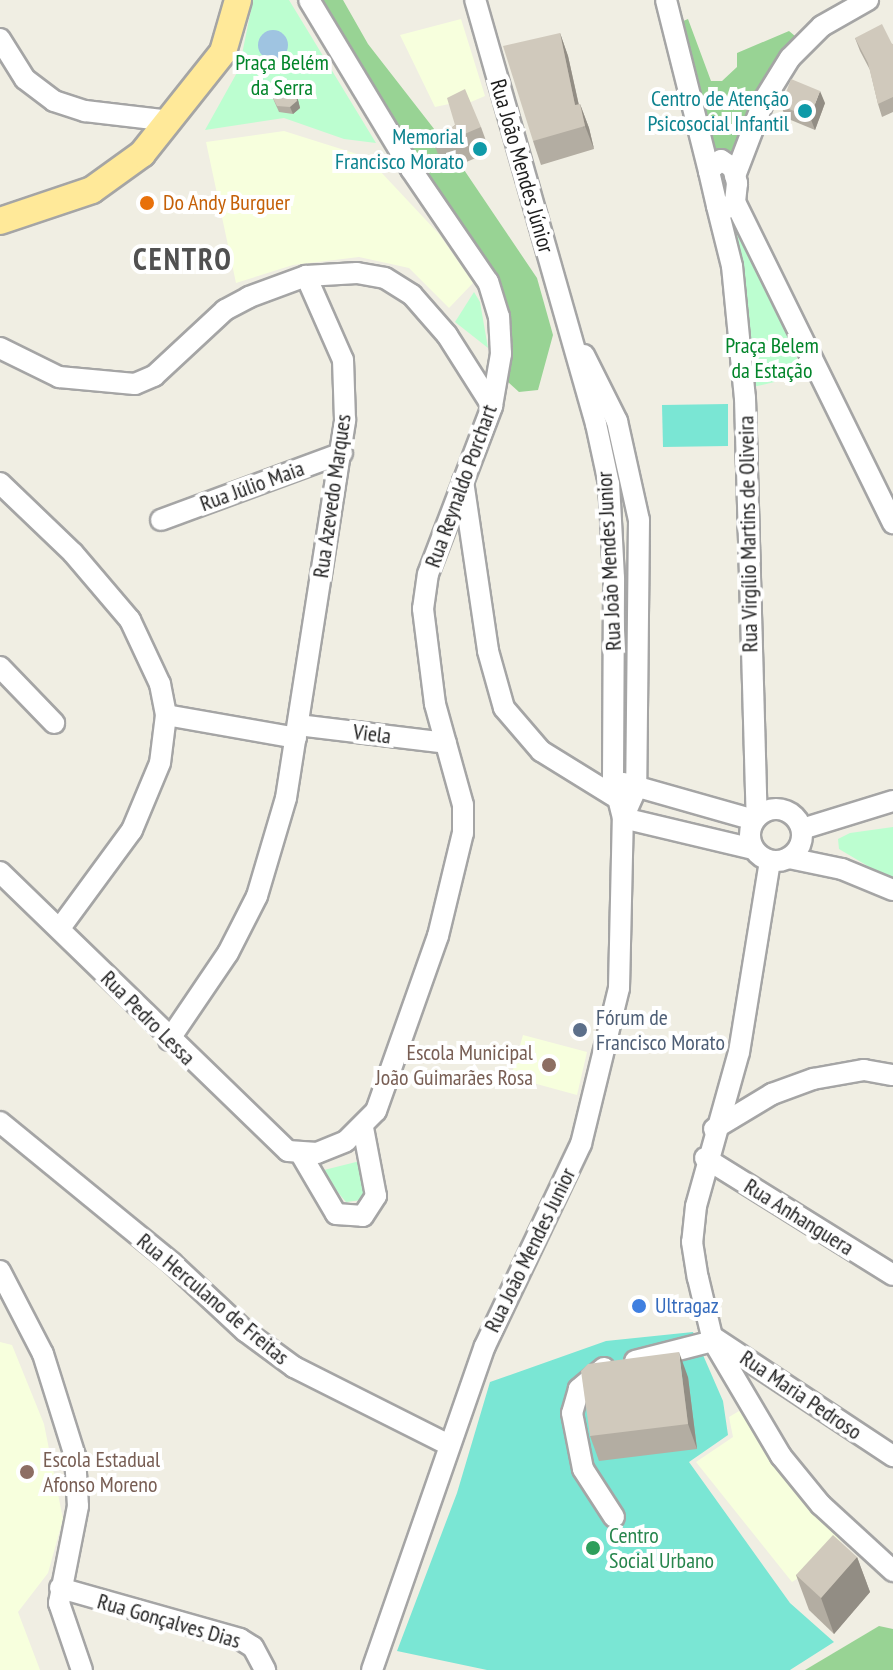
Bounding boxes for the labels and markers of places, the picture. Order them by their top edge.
place label: Centro de Atenção Psicosocial Infantil [648,85,789,136]
marker: Centro de Atenção Psicosocial Infantil [796,102,814,120]
place label: Memorial Francisco Morato [335,123,464,174]
marker: Memorial Francisco Morato [471,140,489,158]
place label: Do Andy Burguer [163,190,291,216]
marker: Do Andy Burguer [138,194,156,212]
place label: Fórum de Francisco Morato [596,1004,725,1056]
marker: Fórum de Francisco Morato [571,1021,589,1039]
place label: Escola Municipal João Guimarães Rosa [376,1039,533,1090]
marker: Escola Municipal João Guimarães Rosa [540,1056,558,1074]
place label: Ultragaz [655,1293,719,1319]
marker: Ultragaz [630,1297,648,1315]
place label: Escola Estadual Afonso Moreno [43,1446,160,1498]
marker: Escola Estadual Afonso Moreno [18,1463,36,1481]
place label: Centro Social Urbano [609,1522,714,1574]
marker: Centro Social Urbano [584,1539,602,1557]

